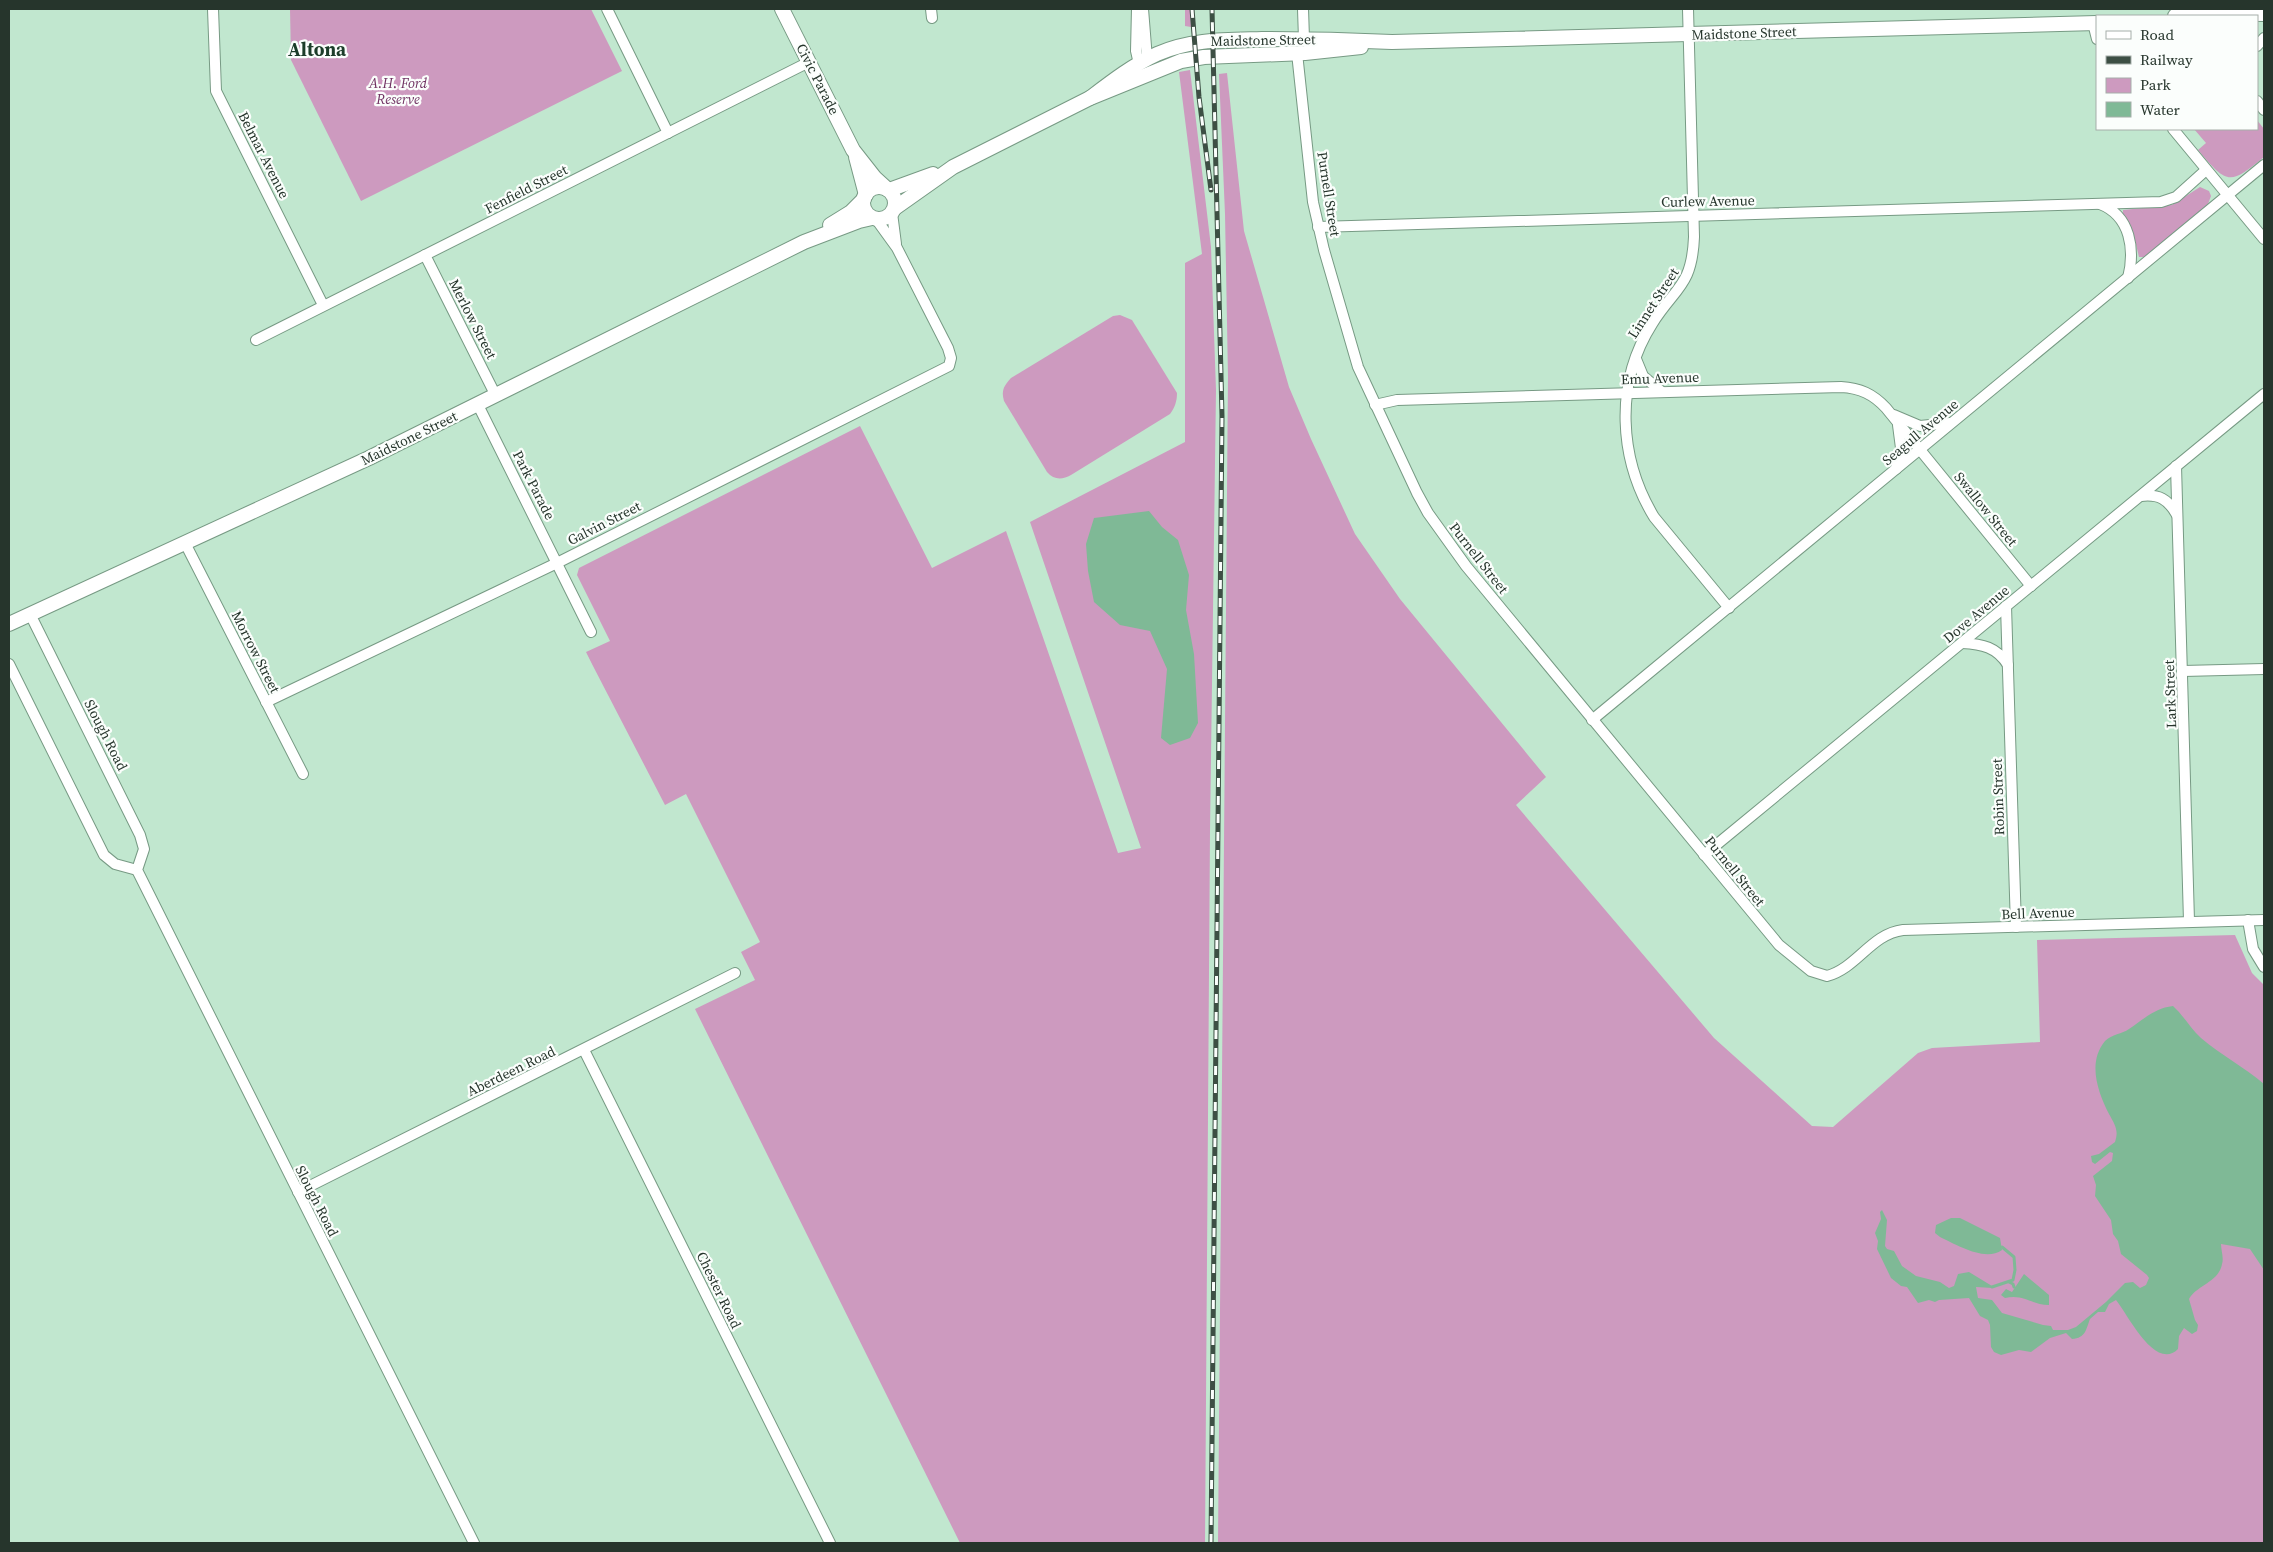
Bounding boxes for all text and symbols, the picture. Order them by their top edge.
legend [2096,15,2258,130]
street label: Maidstone Street [1691,21,1797,45]
text: Road [2140,24,2174,45]
street label: Maidstone Street [1210,29,1316,51]
district label: Altona [288,36,347,62]
street label: Civic Parade [792,40,844,118]
text: Railway [2140,49,2193,70]
park label: A.H. Ford Reserve [368,73,428,109]
text: Park [2140,74,2172,95]
text: Water [2140,99,2181,120]
street label: Belmar Avenue [234,108,294,202]
street label: Purnell Street [1312,150,1346,238]
street label: Fenfield Street [481,159,571,218]
street label: Curlew Avenue [1661,190,1755,212]
street label: Linnet Street [1623,263,1684,342]
street label: Merlow Street [444,276,502,363]
street label: Emu Avenue [1620,367,1700,389]
street label: Seagull Avenue [1878,394,1962,470]
street label: Maidstone Street [357,406,461,470]
street label: Park Parade [508,447,560,523]
street label: Swallow Street [1950,467,2023,551]
street label: Galvin Street [564,496,645,550]
street label: Purnell Street [1445,518,1514,598]
street label: Dove Avenue [1939,580,2013,648]
street label: Morrow Street [227,608,285,697]
street label: Lark Street [2159,659,2181,728]
street label: Slough Road [80,696,132,774]
street label: Robin Street [1987,758,2009,836]
street label: Purnell Street [1700,831,1770,911]
street label: Bell Avenue [2001,902,2075,924]
street label: Aberdeen Road [463,1041,559,1101]
street label: Slough Road [291,1162,343,1240]
street label: Chester Road [692,1248,746,1332]

